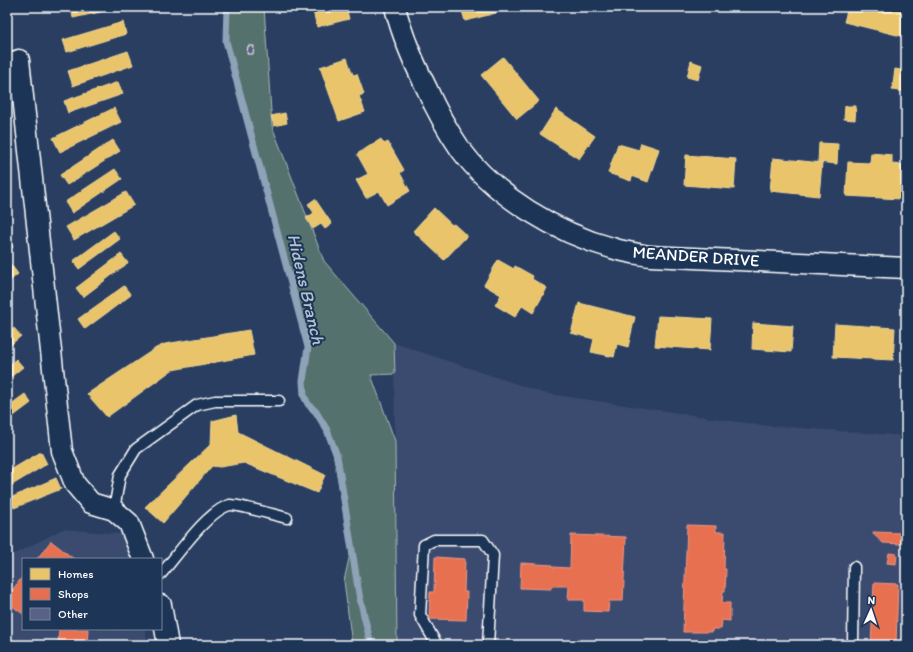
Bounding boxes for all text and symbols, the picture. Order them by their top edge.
water label: Hidens Branch [283,231,330,347]
street label: MEANDER DRIVE [632,242,760,270]
legend [22,558,162,630]
text: Homes [58,567,94,581]
text: Shops [58,587,89,601]
north arrow [851,590,891,630]
text: N [867,594,876,607]
text: Other [58,607,88,621]

